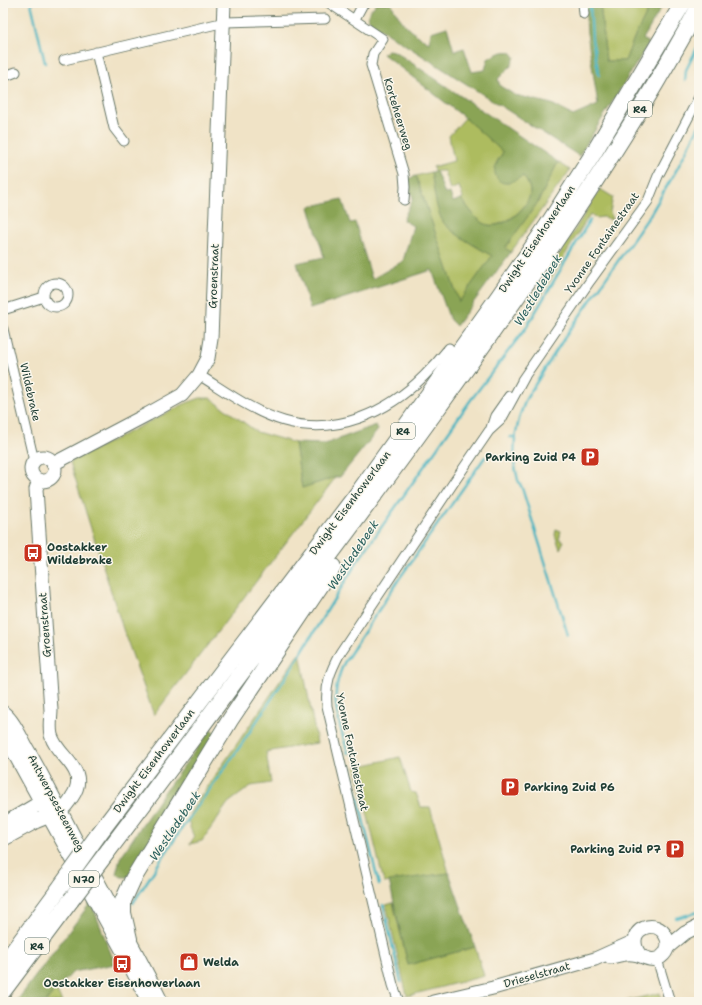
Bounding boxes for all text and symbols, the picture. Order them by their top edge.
street label: Korteheerweg [380,76,416,152]
road number: R4 [628,101,652,117]
street label: Dwight Eisenhowerlaan [495,182,579,296]
street label: Yvonne Fontainestraat [561,189,643,297]
street label: Groenstraat [205,243,223,309]
water label: Westledebeek [510,251,566,329]
street label: Wildebrake [16,361,44,423]
road number: R4 [391,423,415,439]
parking icon: Parking Zuid P4 [579,446,601,468]
street label: Dwight Eisenhowerlaan [306,448,394,558]
place label: Parking Zuid P4 [485,450,576,465]
water label: Westledebeek [324,517,382,593]
place label: Oostakker Wildebrake [47,540,113,568]
bus stop icon: Oostakker Wildebrake [22,542,44,564]
street label: Groenstraat [35,592,55,658]
street label: Yvonne Fontainestraat [332,691,372,813]
street label: Dwight Eisenhowerlaan [110,706,198,816]
street label: Antwerpsesteenweg [24,752,88,854]
parking icon: Parking Zuid P6 [499,776,521,798]
place label: Parking Zuid P6 [524,780,615,795]
water label: Westledebeek [146,788,204,864]
parking icon: Parking Zuid P7 [664,838,686,860]
place label: Parking Zuid P7 [570,842,661,857]
road number: N70 [69,871,99,887]
road number: R4 [25,938,49,954]
shop icon: Welda [178,951,200,973]
bus stop icon: Oostakker Eisenhowerlaan [111,953,133,975]
place label: Welda [203,955,239,970]
street label: Drieselstraat [502,958,572,992]
place label: Oostakker Eisenhowerlaan [44,976,201,991]

